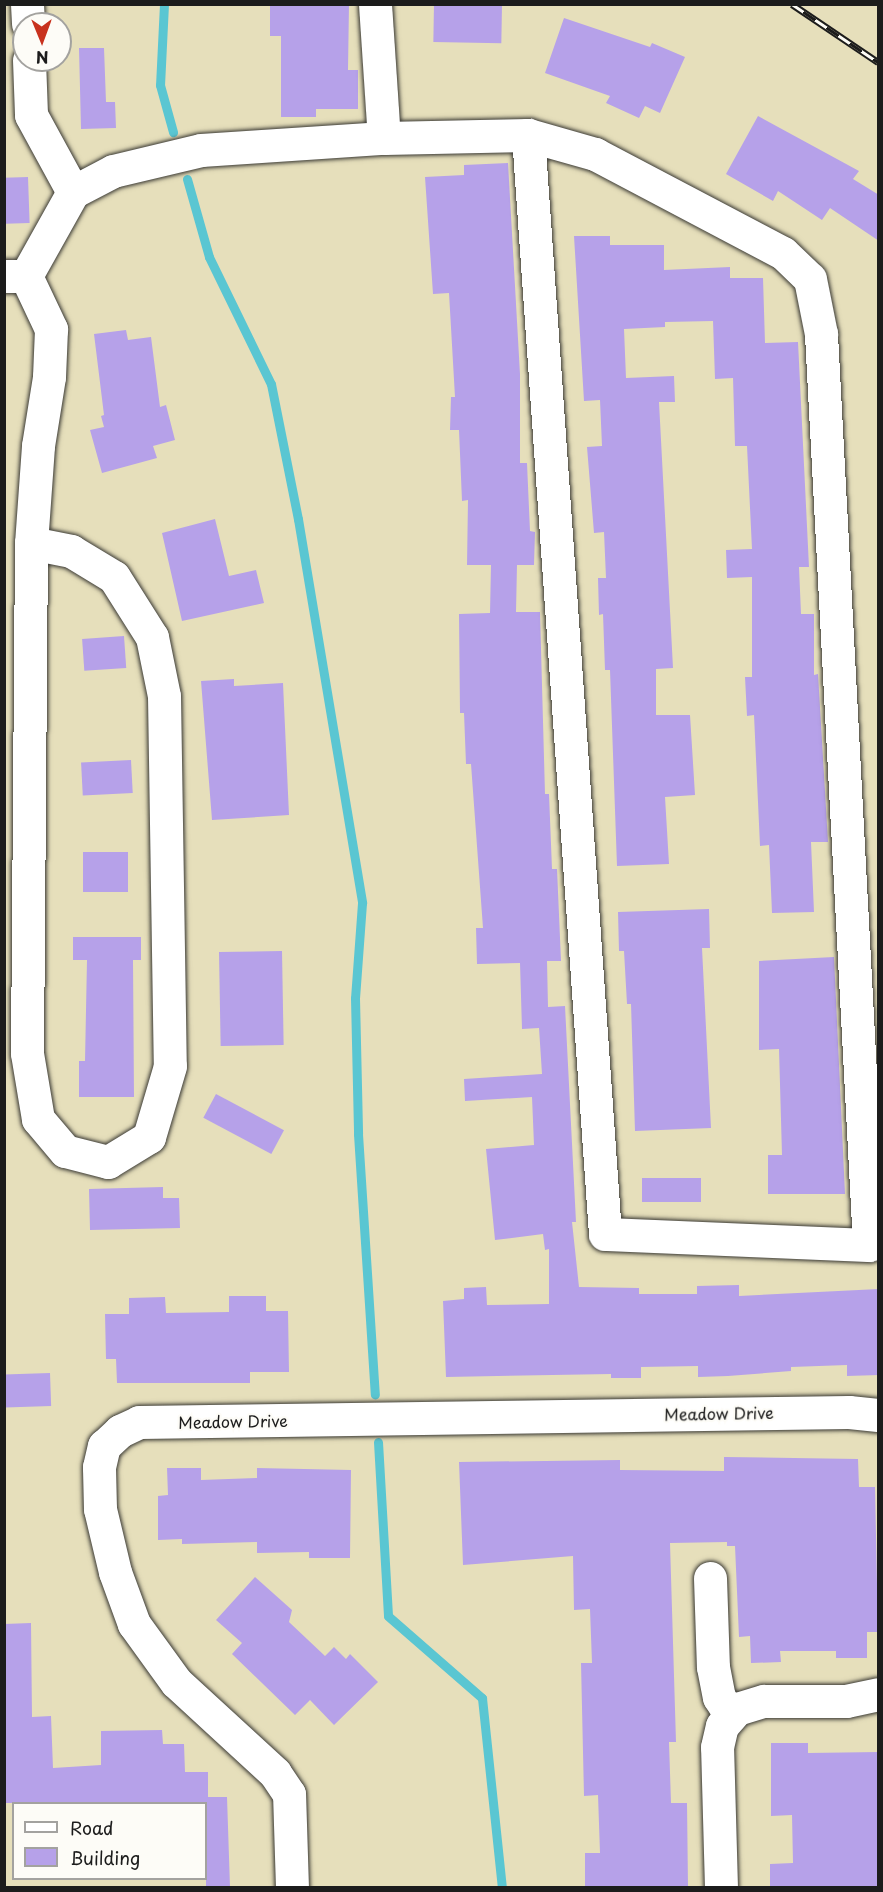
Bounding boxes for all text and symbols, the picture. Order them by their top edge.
north arrow [12,12,72,72]
text: N [36,46,49,70]
street label: Meadow Drive [664,1402,774,1424]
street label: Meadow Drive [178,1410,288,1432]
legend [12,1802,207,1880]
text: Road [70,1814,114,1841]
text: Building [70,1844,140,1871]

